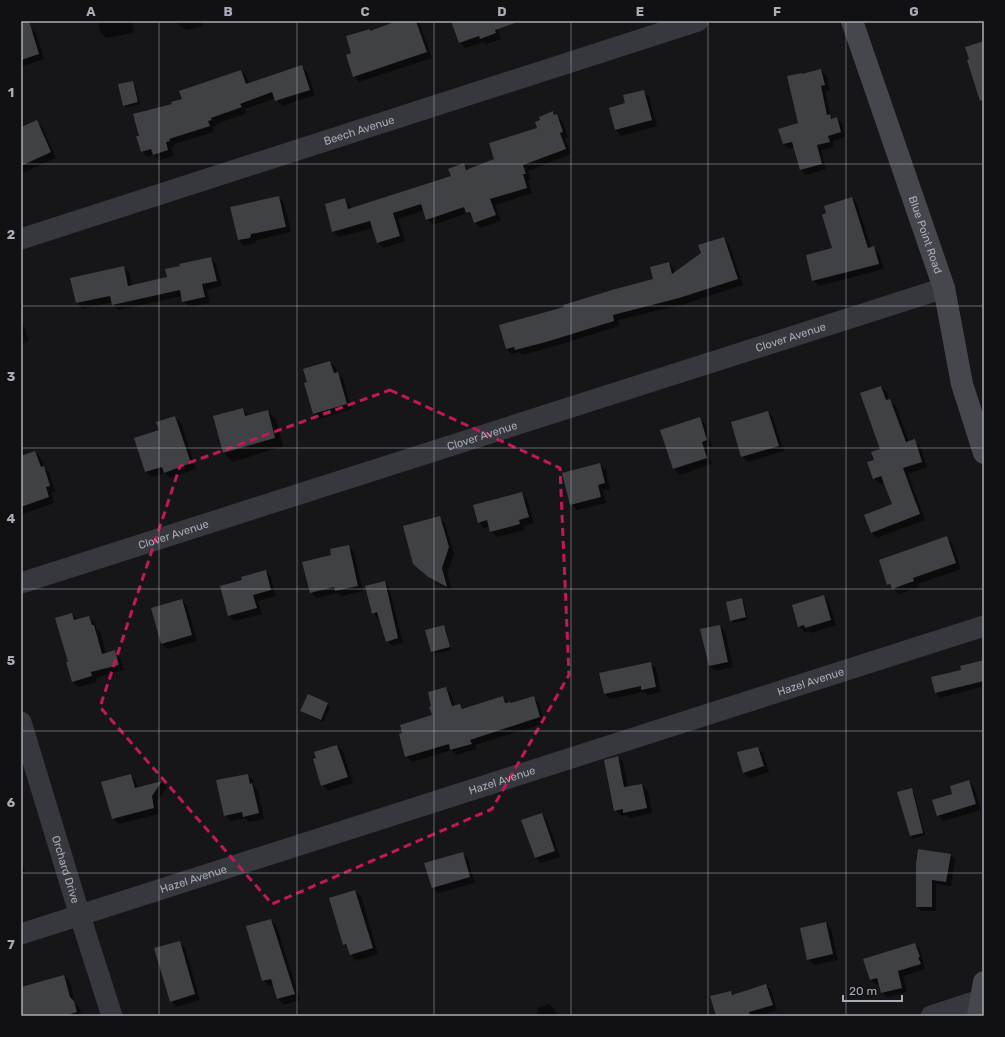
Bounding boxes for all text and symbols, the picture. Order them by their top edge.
text: A [86,4,96,19]
text: B [223,4,233,19]
text: C [360,4,370,19]
text: D [497,4,507,19]
text: E [636,4,644,19]
text: F [773,4,781,19]
text: G [909,4,919,19]
text: 1 [8,85,14,100]
street label: Beech Avenue [322,113,396,148]
street label: Blue Point Road [906,194,945,275]
text: 2 [7,227,15,242]
street label: Clover Avenue [754,320,827,354]
text: 3 [7,369,16,384]
street label: Clover Avenue [445,418,519,453]
text: 4 [7,511,16,526]
street label: Clover Avenue [137,517,210,552]
text: 5 [7,653,15,668]
street label: Hazel Avenue [776,665,846,698]
street label: Hazel Avenue [467,763,537,797]
text: 6 [7,795,16,810]
street label: Orchard Drive [49,834,82,905]
street label: Hazel Avenue [158,862,228,896]
text: 7 [7,937,15,952]
scale bar [843,977,902,1003]
text: 20 m [849,984,877,998]

